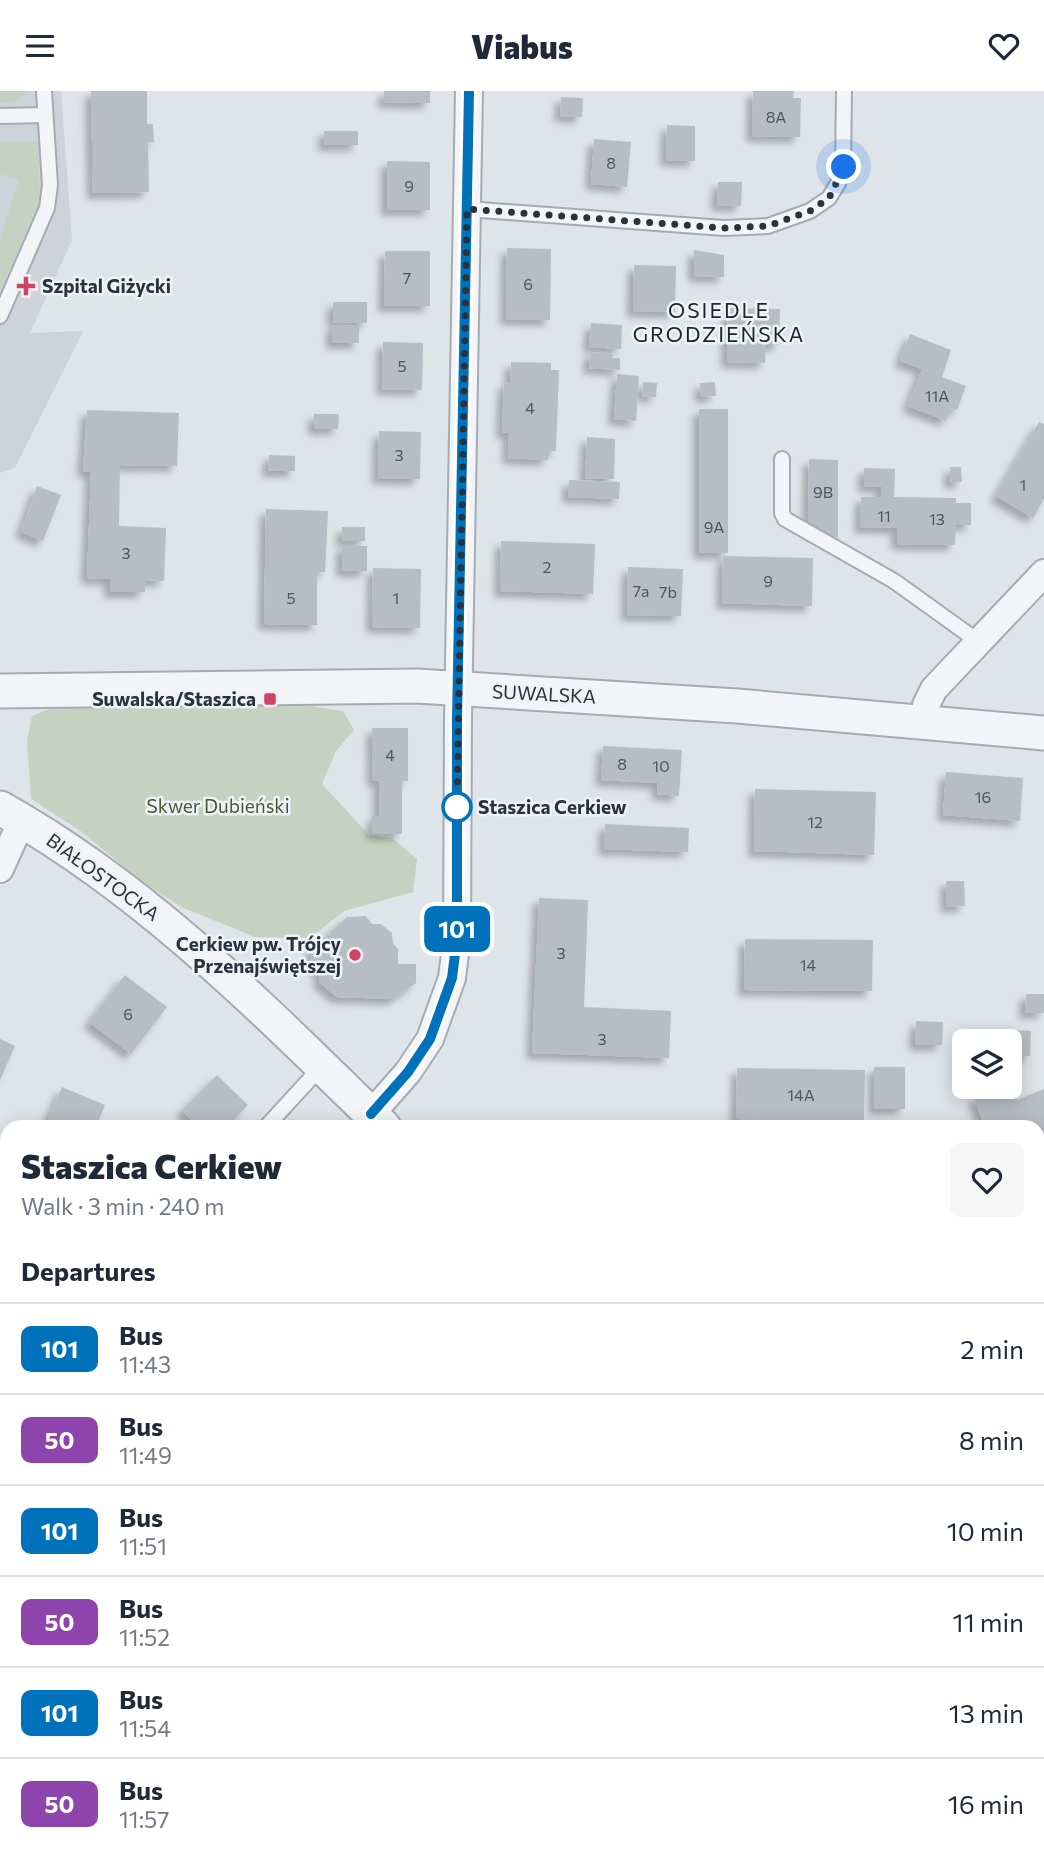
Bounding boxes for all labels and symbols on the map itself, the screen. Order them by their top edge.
house number: 8A [766,107,786,126]
your location [826,149,861,184]
house number: 8 [606,153,616,172]
house number: 9 [404,176,414,195]
house number: 7 [403,268,411,287]
place label: Szpital Giżycki [42,274,171,297]
house number: 6 [523,274,533,293]
marker: Szpital Giżycki [16,276,36,296]
district label: OSIEDLE GRODZIEŃSKA [633,297,805,346]
house number: 5 [397,356,407,375]
house number: 11A [925,386,949,405]
house number: 4 [525,398,535,417]
house number: 3 [394,445,404,464]
house number: 1 [1020,475,1026,494]
house number: 9B [813,482,833,501]
house number: 11 [877,506,891,525]
house number: 13 [929,509,945,528]
house number: 9A [704,517,724,536]
house number: 3 [121,543,131,562]
house number: 2 [543,557,552,576]
house number: 9 [763,571,773,590]
house number: 7a [633,581,649,600]
house number: 7b [659,582,677,601]
house number: 5 [286,588,296,607]
house number: 1 [393,588,399,607]
street label: SUWALSKA [491,679,597,708]
place label: Suwalska/Staszica [92,687,256,710]
marker: Suwalska/Staszica [262,691,278,707]
house number: 4 [385,745,395,764]
house number: 8 [617,754,627,773]
house number: 10 [652,756,670,775]
house number: 16 [975,787,991,806]
marker: Staszica Cerkiew [442,792,472,822]
park label: Skwer Dubieński [146,794,290,817]
place label: Staszica Cerkiew [478,795,627,818]
house number: 12 [807,812,823,831]
street label: BIAŁOSTOCKA [42,828,164,925]
line badge: 101 [417,906,497,952]
place label: Cerkiew pw. Trójcy Przenajświętszej [176,932,342,977]
house number: 3 [556,943,566,962]
marker: Cerkiew pw. Trójcy Przenajświętszej [347,947,363,963]
house number: 14 [800,955,817,974]
house number: 6 [123,1004,133,1023]
house number: 3 [597,1029,607,1048]
house number: 14A [787,1085,815,1104]

